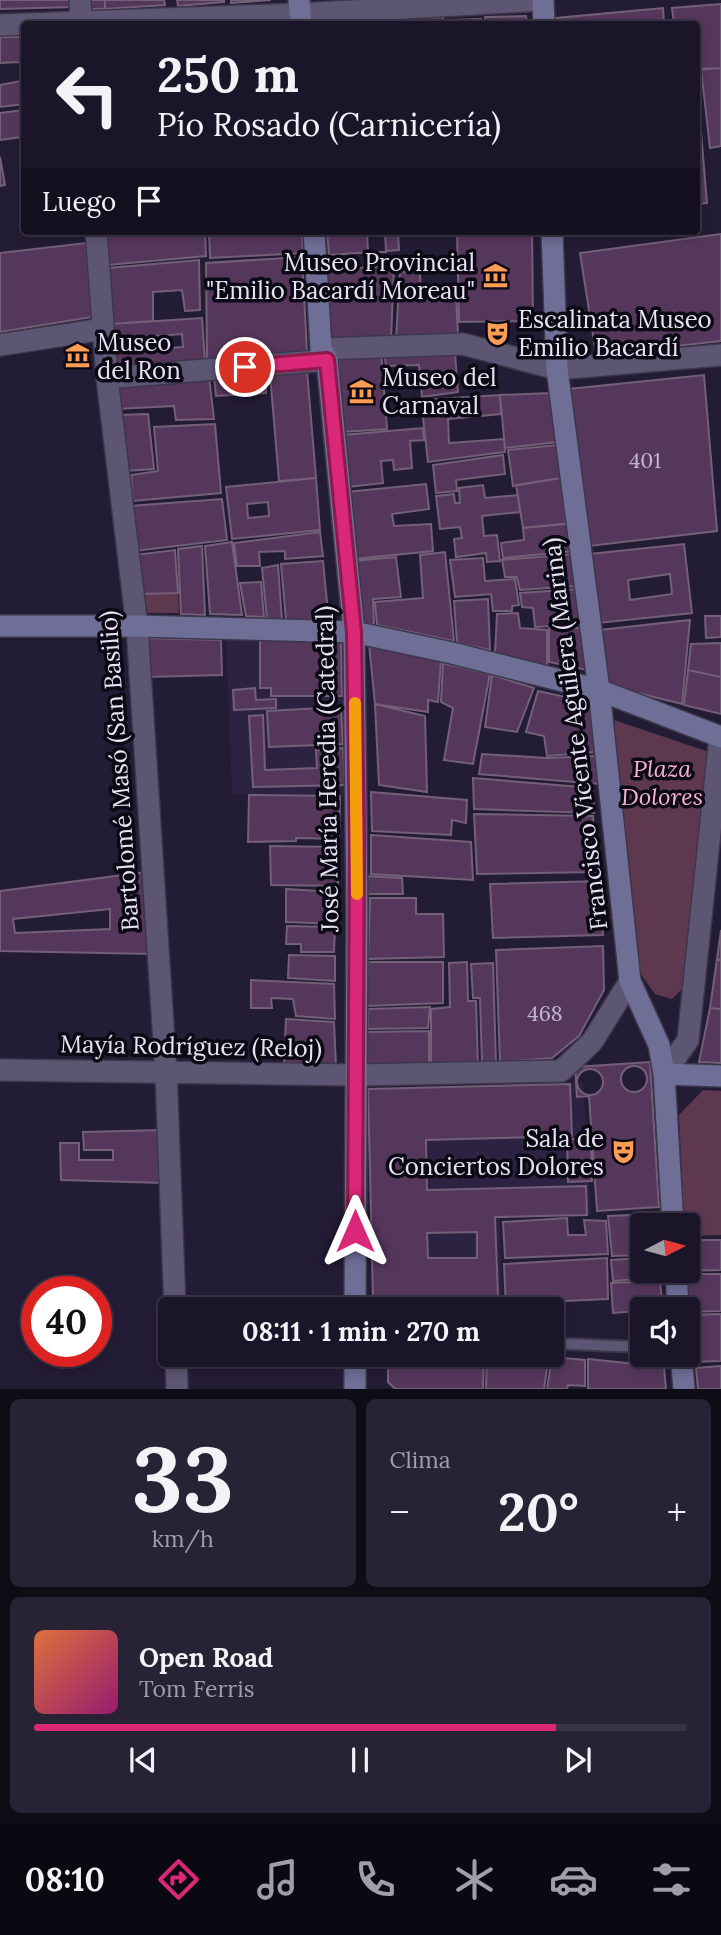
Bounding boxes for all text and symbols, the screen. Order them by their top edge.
text: 250 m [157,43,299,105]
icon: left [42,49,133,140]
text: Pío Rosado (Carnicería) [157,104,501,145]
icon: arrive [130,182,168,220]
text: Luego [42,185,116,218]
place label: Museo Provincial "Emilio Bacardí Moreau" [206,247,475,306]
museum icon: Museo Provincial "Emilio Bacardí Moreau" [481,262,509,290]
place label: Escalinata Museo Emilio Bacardí [518,304,712,363]
theatre icon: Escalinata Museo Emilio Bacardí [484,319,512,347]
place label: Museo del Ron [97,327,181,386]
pin [215,337,275,397]
museum icon: Museo del Ron [63,342,91,370]
icon: arrive [226,348,264,386]
place label: Museo del Carnaval [382,362,497,421]
museum icon: Museo del Carnaval [348,377,376,405]
house number: 401 [629,447,661,474]
street label: Francisco Vicente Aguilera (Marina) [536,536,614,932]
street label: José María Heredia (Catedral) [309,606,345,933]
street label: Bartolomé Masó (San Basilio) [92,610,146,932]
park label: Plaza Dolores [621,753,703,812]
house number: 468 [527,1000,563,1027]
street label: Mayía Rodríguez (Reloj) [60,1028,322,1064]
place label: Sala de Conciertos Dolores [388,1123,604,1182]
theatre icon: Sala de Conciertos Dolores [610,1138,638,1166]
position arrow [318,1194,392,1268]
north arrow [630,1213,700,1283]
map controls [630,1213,700,1367]
speed limit sign: 40 [21,1276,112,1367]
button: sound [630,1297,700,1367]
text: 08:11 · 1 min · 270 m [242,1315,480,1348]
text: 33 [132,1420,234,1537]
text: Clima [390,1445,451,1474]
text: 20° [498,1479,579,1545]
text: − [390,1488,410,1536]
text: + [667,1488,687,1536]
text: km/h [152,1524,214,1553]
text: Open Road [139,1641,273,1674]
text: Tom Ferris [139,1674,254,1703]
icon: previous [124,1741,162,1779]
icon: pause [341,1741,379,1779]
icon: next [559,1741,597,1779]
icon: directions [154,1855,203,1904]
icon: music [253,1855,302,1904]
icon: phone [351,1855,400,1904]
icon: climate [450,1855,499,1904]
icon: car [549,1855,598,1904]
icon: filters [647,1855,696,1904]
text: 08:10 [25,1859,105,1900]

